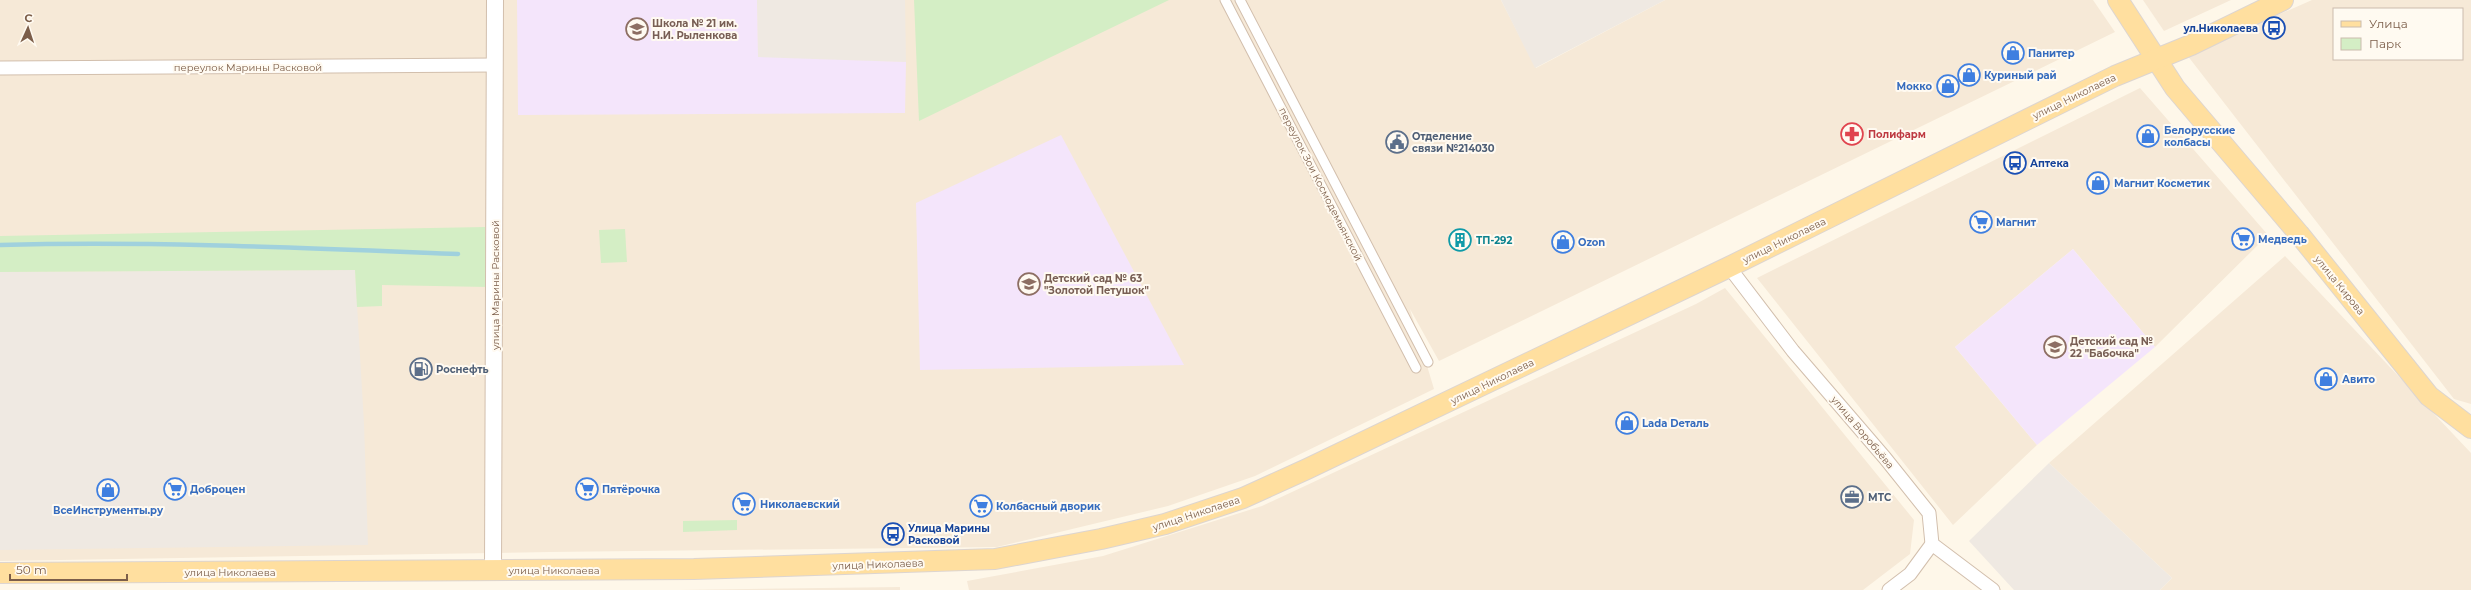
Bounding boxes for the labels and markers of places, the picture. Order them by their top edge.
bus stop icon: ул.Николаева [2261,15,2287,41]
school or university icon: Школа № 21 им. Н.И. Рыленкова [624,16,650,42]
place label: Школа № 21 им. Н.И. Рыленкова [652,17,737,42]
place label: ул.Николаева [2183,22,2258,35]
shop icon: Панитер [2000,40,2026,66]
place label: Панитер [2028,47,2075,60]
shop icon: Куриный рай [1956,62,1982,88]
place label: Куриный рай [1984,69,2057,82]
shop icon: Мокко [1935,73,1961,99]
place label: Мокко [1897,80,1932,93]
pharmacy icon: Полифарм [1839,121,1865,147]
shop icon: Белорусские колбасы [2135,123,2161,149]
place label: Белорусские колбасы [2164,124,2235,149]
place label: Полифарм [1868,128,1926,141]
public building icon: Отделение связи №214030 [1384,129,1410,155]
place label: Отделение связи №214030 [1412,130,1495,155]
bus stop icon: Аптека [2002,150,2028,176]
place label: Аптека [2030,157,2069,170]
shop icon: Магнит Косметик [2085,170,2111,196]
place label: Магнит Косметик [2114,177,2210,190]
supermarket icon: Магнит [1968,209,1994,235]
place label: Магнит [1996,216,2037,229]
supermarket icon: Медведь [2230,226,2256,252]
building icon: ТП-292 [1447,227,1473,253]
shop icon: Ozon [1550,229,1576,255]
place label: Медведь [2258,233,2307,246]
place label: ТП-292 [1476,234,1512,247]
place label: Ozon [1578,236,1605,249]
school or university icon: Детский сад № 63 "Золотой Петушок" [1016,271,1042,297]
place label: Детский сад № 63 "Золотой Петушок" [1044,272,1149,297]
school or university icon: Детский сад № 22 "Бабочка" [2042,334,2068,360]
place label: Детский сад № 22 "Бабочка" [2070,335,2153,360]
fuel station icon: Роснефть [408,356,434,382]
place label: Роснефть [436,363,489,376]
shop icon: Авито [2313,366,2339,392]
place label: Авито [2342,373,2375,386]
shop icon: Lada Dеталь [1614,410,1640,436]
place label: Lada Dеталь [1642,417,1709,430]
supermarket icon: Доброцен [162,476,188,502]
supermarket icon: Пятёрочка [574,476,600,502]
shop icon: ВсеИнструменты.ру [95,477,121,503]
place label: Доброцен [190,483,245,496]
place label: Пятёрочка [602,483,660,496]
office icon: МТС [1839,484,1865,510]
supermarket icon: Николаевский [731,491,757,517]
place label: МТС [1868,491,1892,504]
supermarket icon: Колбасный дворик [968,493,994,519]
place label: Николаевский [760,498,840,511]
place label: Колбасный дворик [996,500,1101,513]
place label: ВсеИнструменты.ру [53,504,164,517]
bus stop icon: Улица Марины Расковой [880,521,906,547]
place label: Улица Марины Расковой [908,522,990,547]

